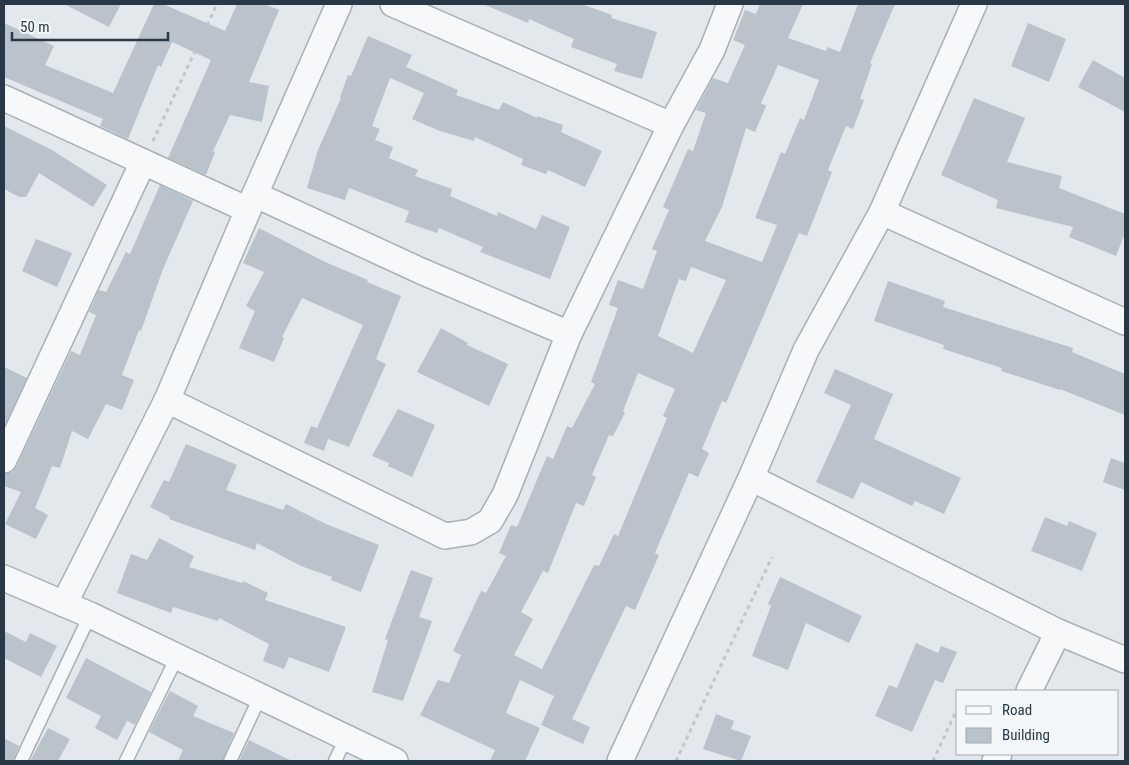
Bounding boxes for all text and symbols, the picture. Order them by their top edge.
scale bar [12,10,169,42]
text: 50 m [20,18,50,36]
legend [956,690,1119,755]
text: Road [1002,701,1032,719]
text: Building [1002,726,1050,744]

